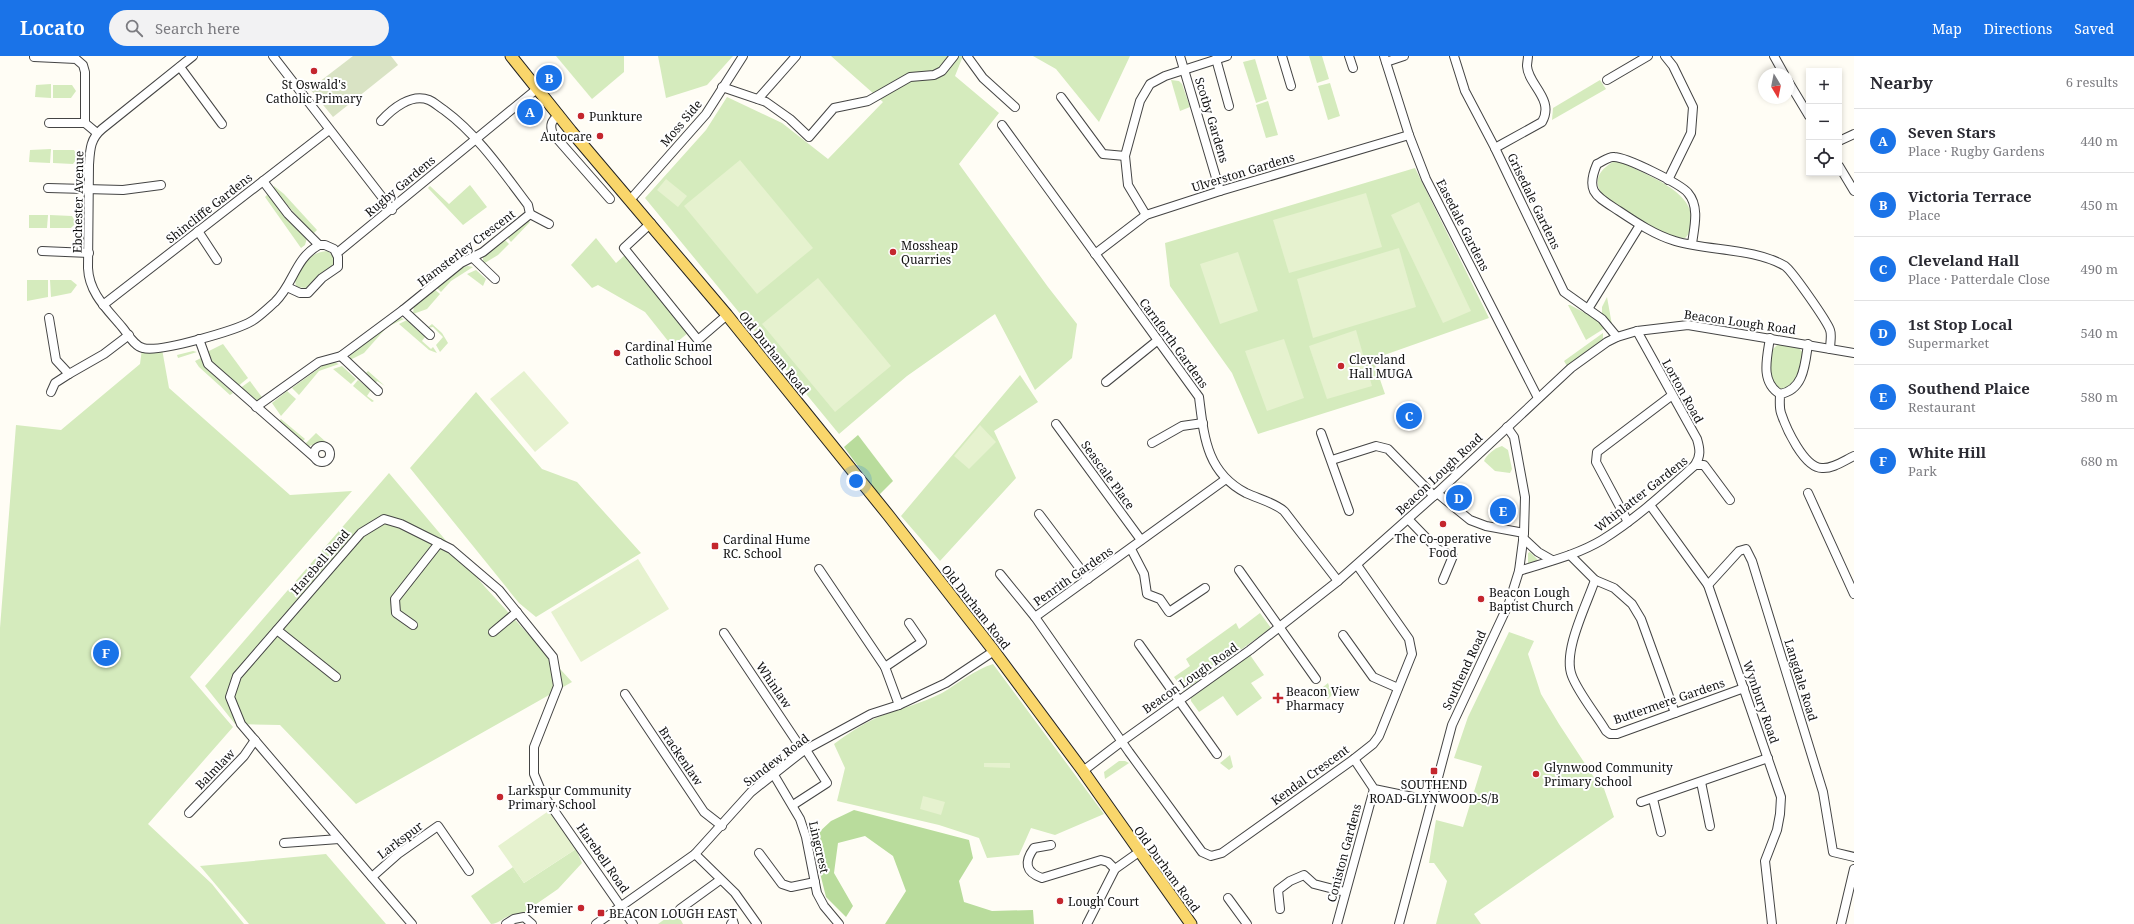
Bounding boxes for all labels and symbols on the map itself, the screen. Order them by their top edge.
pin: B [536,63,562,93]
marker: St Oswald's Catholic Primary [309,66,319,76]
north arrow [1758,68,1794,104]
street label: Scotby Gardens [1191,75,1233,165]
place label: St Oswald's Catholic Primary [266,76,363,107]
street label: Moss Side [656,96,706,150]
pin: A [517,97,543,127]
place label: Punkture [589,108,643,125]
marker: Punkture [576,111,586,121]
place label: Autocare [540,128,592,145]
marker: Autocare [595,131,605,141]
street label: Ulverston Gardens [1190,148,1296,196]
street label: Grisedale Gardens [1503,150,1565,252]
street label: Ebchester Avenue [69,151,87,253]
street label: Rugby Gardens [361,152,439,220]
street label: Shincliffe Gardens [162,169,256,247]
street label: Easedale Gardens [1432,176,1494,274]
street label: Hamsterley Crescent [414,206,518,290]
place label: Mossheap Quarries [901,237,958,268]
marker: Mossheap Quarries [888,247,898,257]
street label: Carnforth Gardens [1136,295,1212,391]
street label: Beacon Lough Road [1683,306,1798,338]
street label: Old Durham Road [735,308,813,399]
place label: Cardinal Hume Catholic School [625,338,712,369]
marker: Cardinal Hume Catholic School [612,348,622,358]
place label: Cleveland Hall MUGA [1349,351,1413,382]
street label: Lorton Road [1658,356,1708,427]
marker: Cleveland Hall MUGA [1336,361,1346,371]
pin: C [1396,401,1422,431]
street label: Beacon Lough Road [1392,429,1487,519]
street label: Seascale Place [1077,437,1139,513]
street label: Whinlatter Gardens [1591,452,1691,536]
your location [846,471,866,491]
pin: D [1446,483,1472,513]
pin: E [1490,496,1516,526]
marker: The Co-operative Food [1438,519,1448,529]
street label: Harebell Road [287,525,354,598]
place label: The Co-operative Food [1395,530,1491,561]
place label: Cardinal Hume RC. School [723,531,810,562]
marker: Cardinal Hume RC. School [710,541,720,551]
street label: Penrith Gardens [1030,542,1116,610]
street label: Old Durham Road [938,561,1015,653]
place label: Beacon Lough Baptist Church [1489,584,1574,615]
marker: Beacon Lough Baptist Church [1476,594,1486,604]
street label: Southend Road [1438,627,1490,713]
street label: Langdale Road [1780,637,1822,724]
pin: F [93,638,119,668]
street label: Beacon Lough Road [1139,638,1242,717]
street label: Whinlaw [752,658,796,712]
street label: Wynbury Road [1739,658,1783,746]
street label: Buttermere Gardens [1611,674,1727,728]
place label: Beacon View Pharmacy [1286,683,1360,714]
marker: Beacon View Pharmacy [1273,693,1283,703]
street label: Brackenlaw [655,723,707,789]
street label: Sundew Road [740,729,813,790]
street label: Kendal Crescent [1268,741,1352,809]
street label: Balmlaw [191,744,239,793]
place label: Glynwood Community Primary School [1544,759,1673,790]
marker: SOUTHEND ROAD-GLYNWOOD-S/B [1429,766,1439,776]
marker: Glynwood Community Primary School [1531,769,1541,779]
place label: SOUTHEND ROAD-GLYNWOOD-S/B [1369,776,1499,807]
place label: Larkspur Community Primary School [508,782,631,813]
marker: Larkspur Community Primary School [495,792,505,802]
street label: Coniston Gardens [1323,802,1365,904]
street label: Larkspur [374,817,427,863]
street label: Lingcrest [805,819,833,875]
street label: Harebell Road [573,820,634,897]
street label: Old Durham Road [1130,822,1204,916]
place label: Lough Court [1068,893,1139,910]
marker: Lough Court [1055,896,1065,906]
place label: Premier [526,900,573,917]
marker: Premier [576,903,586,913]
place label: BEACON LOUGH EAST [609,905,738,922]
marker: BEACON LOUGH EAST [596,908,606,918]

